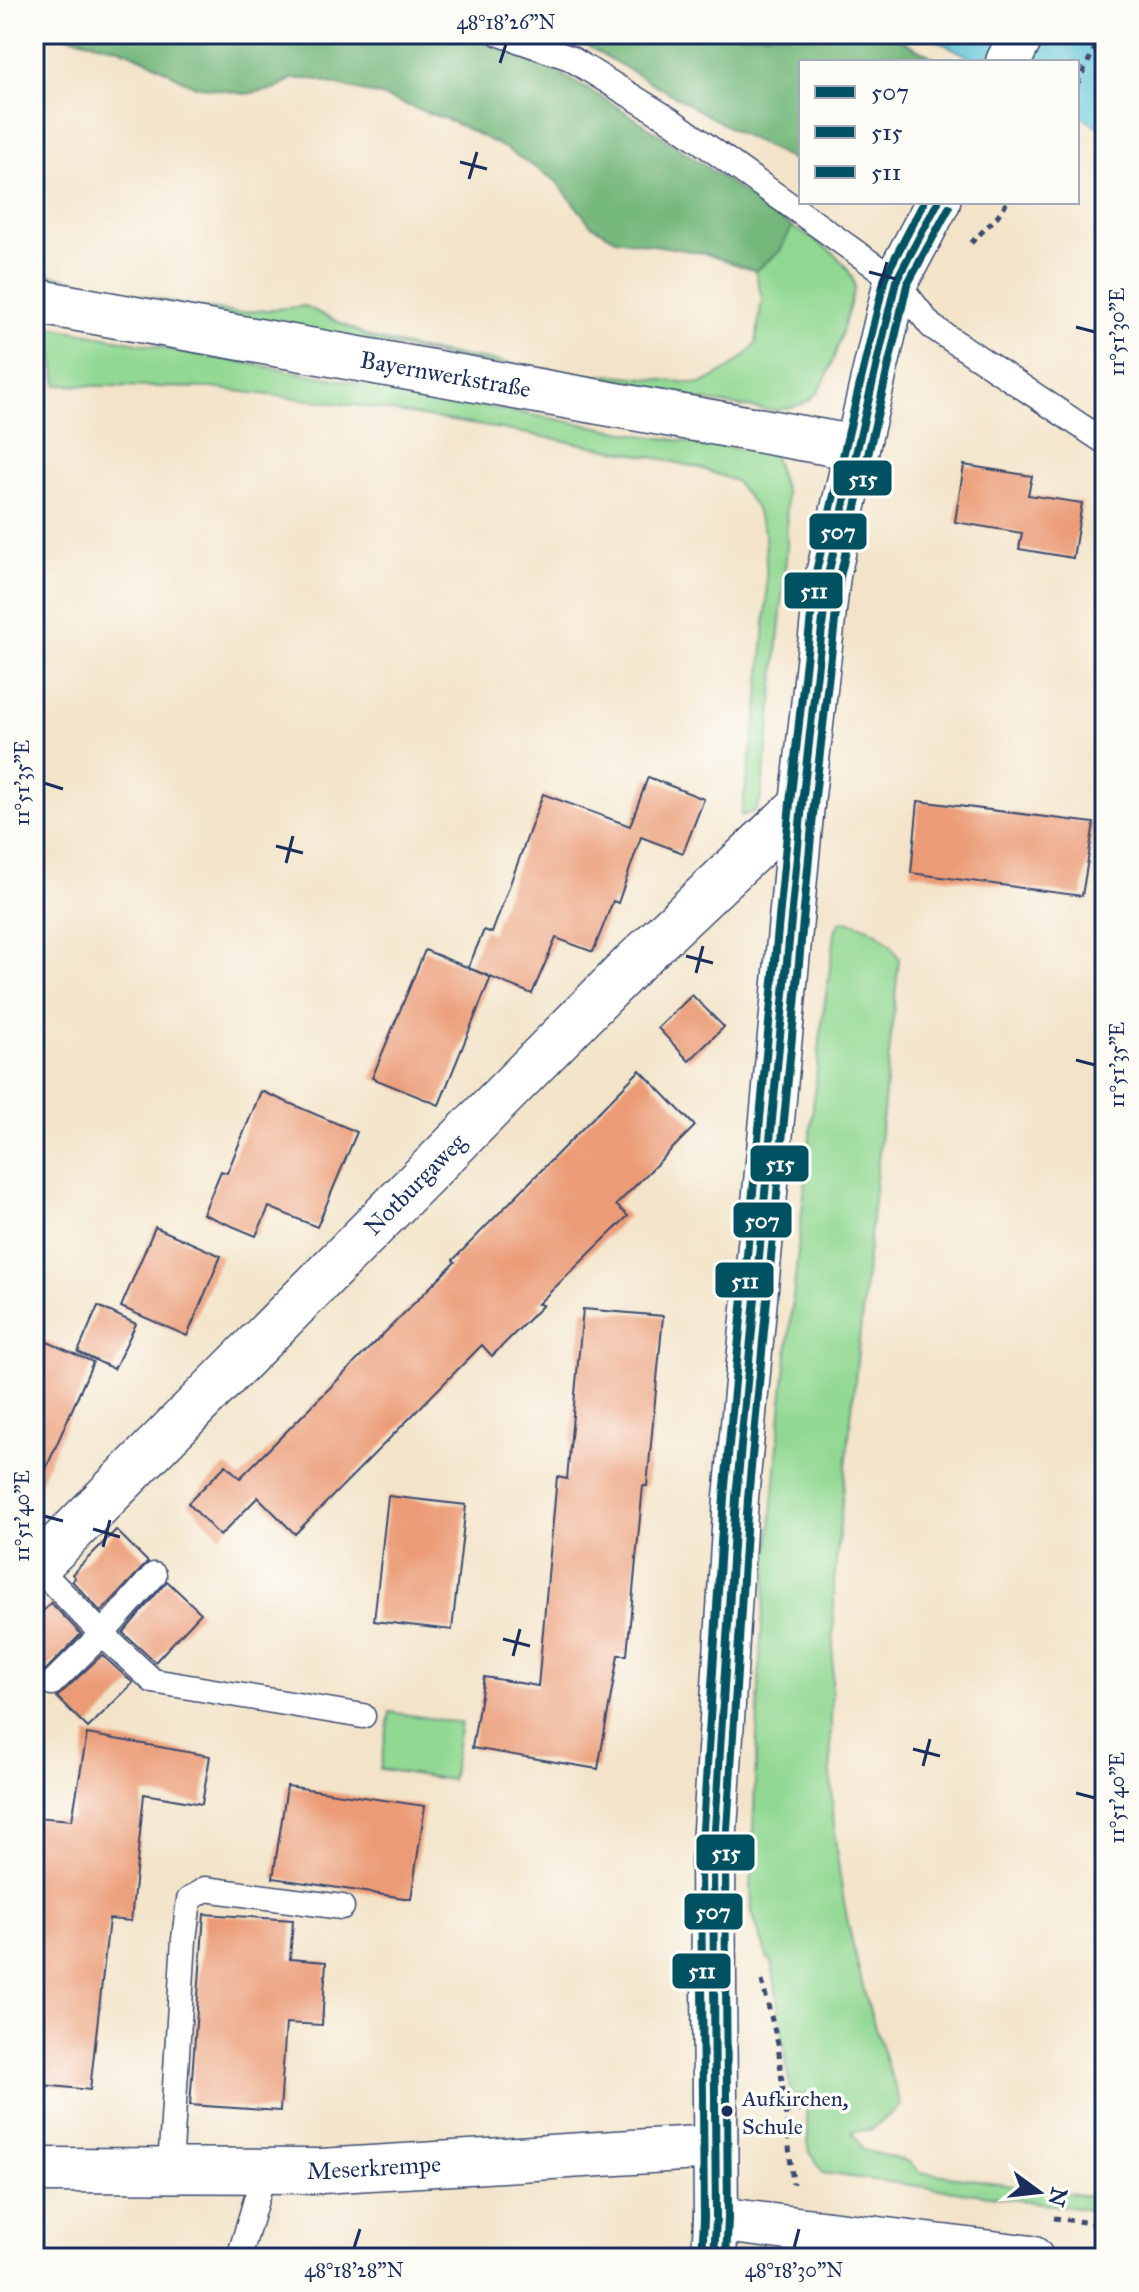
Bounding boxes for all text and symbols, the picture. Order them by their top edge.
text: 48°18'26"N [457,10,555,34]
legend [799,60,1079,204]
text: 507 [871,77,909,107]
text: 515 [871,117,903,147]
text: 511 [871,157,901,187]
text: 11°51'30"E [1105,288,1129,376]
street label: Bayernwerkstraße [358,345,533,404]
line badge: 515 [832,459,893,497]
text: 515 [849,465,878,492]
line badge: 507 [808,512,868,551]
text: 507 [821,518,856,545]
line badge: 511 [783,571,844,610]
text: 511 [800,577,828,604]
text: 11°51'35"E [10,740,34,826]
text: 11°51'35"E [1105,1022,1129,1108]
street label: Notburgaweg [358,1126,473,1242]
line badge: 515 [749,1144,810,1183]
text: 515 [766,1150,795,1177]
line badge: 507 [732,1201,793,1239]
text: 507 [745,1207,780,1234]
line badge: 511 [714,1261,775,1299]
text: 511 [731,1267,759,1294]
text: 11°51'40"E [10,1470,34,1562]
text: 11°51'40"E [1105,1752,1129,1844]
line badge: 515 [695,1833,756,1872]
text: 515 [712,1839,741,1866]
line badge: 507 [683,1892,744,1931]
text: 507 [696,1898,731,1925]
line badge: 511 [671,1952,732,1990]
text: 511 [688,1957,716,1984]
place label: Aufkirchen, Schule [741,2085,848,2140]
marker: Aufkirchen, Schule [719,2103,735,2119]
street label: Meserkrempe [307,2149,442,2186]
north arrow [999,2152,1079,2232]
text: N [1042,2185,1073,2210]
text: 48°18'28"N [304,2258,404,2282]
text: 48°18'30"N [745,2258,843,2282]

